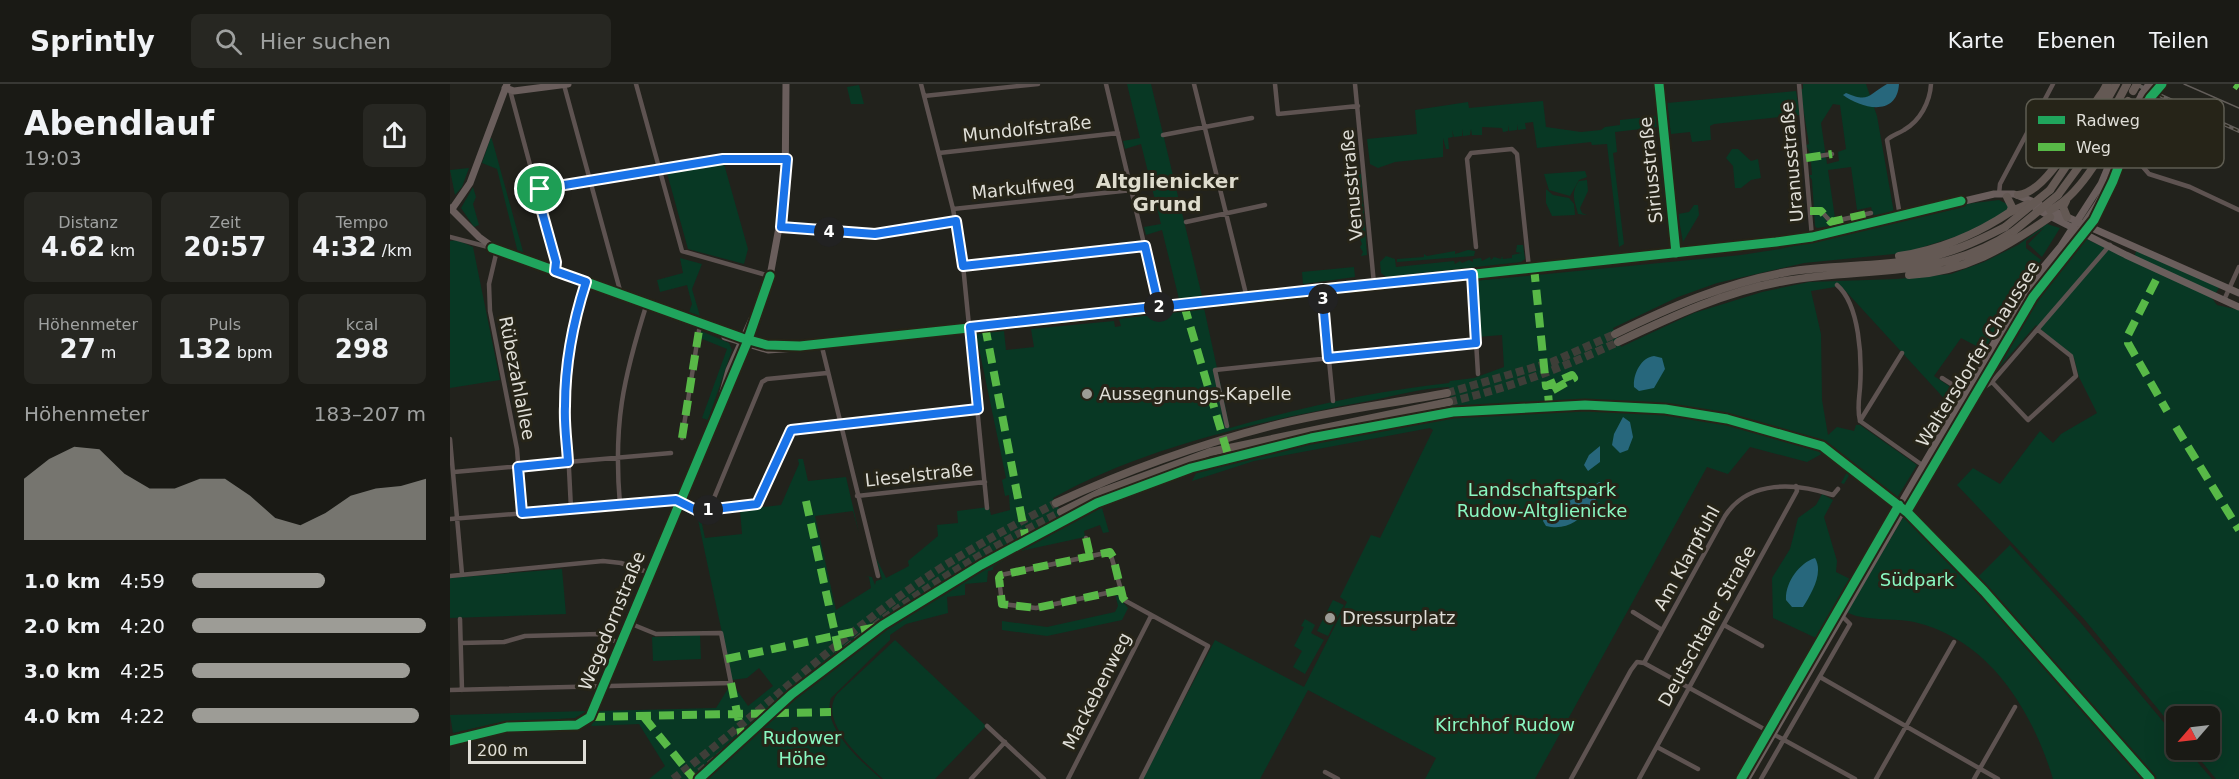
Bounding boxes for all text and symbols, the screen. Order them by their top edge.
search box [191,14,611,68]
text: Sprintly [30,25,155,58]
icon: search [212,25,245,58]
text: Hier suchen [260,29,391,54]
text: Karte [1948,29,2004,53]
text: Ebenen [2037,29,2116,53]
text: Teilen [2149,29,2209,53]
legend [2026,99,2224,168]
street label: Uranusstraße [1776,101,1807,223]
text: Abendlauf [24,104,214,143]
button: share [363,104,426,167]
street label: Mundolfstraße [962,111,1092,146]
text: Radweg [2076,111,2140,130]
street label: Siriusstraße [1634,116,1667,224]
street label: Venusstraße [1336,129,1367,241]
text: Weg [2076,138,2111,157]
text: 19:03 [24,146,82,170]
pin [514,163,565,214]
district label: Altglienicker Grund [1096,169,1238,216]
icon: arrive [523,172,556,205]
street label: Markulfweg [970,172,1076,203]
text: Distanz [58,213,118,232]
text: Zeit [209,213,241,232]
text: Tempo [336,213,388,232]
pin: 4 [814,217,844,247]
text: 4 [823,222,835,241]
text: 4.62 [41,232,105,262]
text: 20:57 [184,232,266,262]
text: 4:32 [312,232,377,262]
text: km [105,241,135,260]
text: /km [377,241,412,260]
street label: Waltersdorfer Chaussee [1912,257,2044,451]
pin: 3 [1308,284,1338,314]
text: 3 [1317,289,1329,308]
pin: 2 [1144,292,1174,322]
text: 2 [1153,297,1165,316]
street label: Rübezahlallee [495,314,540,442]
text: Höhenmeter [38,315,138,334]
text: Puls [209,315,241,334]
text: kcal [346,315,378,334]
text: 27 [60,334,96,364]
text: 132 [177,334,232,364]
text: 298 [335,334,389,364]
text: m [96,343,116,362]
text: bpm [232,343,273,362]
place label: Aussegnungs-Kapelle [1099,383,1292,404]
marker: Aussegnungs-Kapelle [1080,387,1094,401]
text: Höhenmeter [24,402,149,426]
text: 183–207 m [314,402,426,426]
street label: Lieselstraße [864,458,974,491]
park label: Landschaftspark Rudow-Altglienicke [1457,479,1627,521]
pin: 1 [693,495,723,525]
text: 1 [702,500,714,519]
street label: Am Klarpfuhl [1649,502,1724,614]
street label: Deutschtaler Straße [1654,542,1760,710]
street label: Wegedornstraße [574,548,649,694]
text: 1.0 km [24,569,101,593]
text: 4:59 [120,569,165,593]
park label: Südpark [1880,569,1955,590]
place label: Dressurplatz [1342,607,1455,628]
marker: Dressurplatz [1323,611,1337,625]
text: 2.0 km [24,614,101,638]
text: 4:20 [120,614,165,638]
street label: Mackebenweg [1058,629,1135,753]
text: 3.0 km [24,659,101,683]
text: 4:25 [120,659,165,683]
text: 4.0 km [24,704,101,728]
text: 4:22 [120,704,165,728]
north arrow [2166,706,2220,760]
map controls [2166,706,2220,760]
park label: Kirchhof Rudow [1435,714,1575,735]
park label: Rudower Höhe [763,727,842,769]
scale bar [468,737,586,764]
text: 200 m [477,741,528,760]

